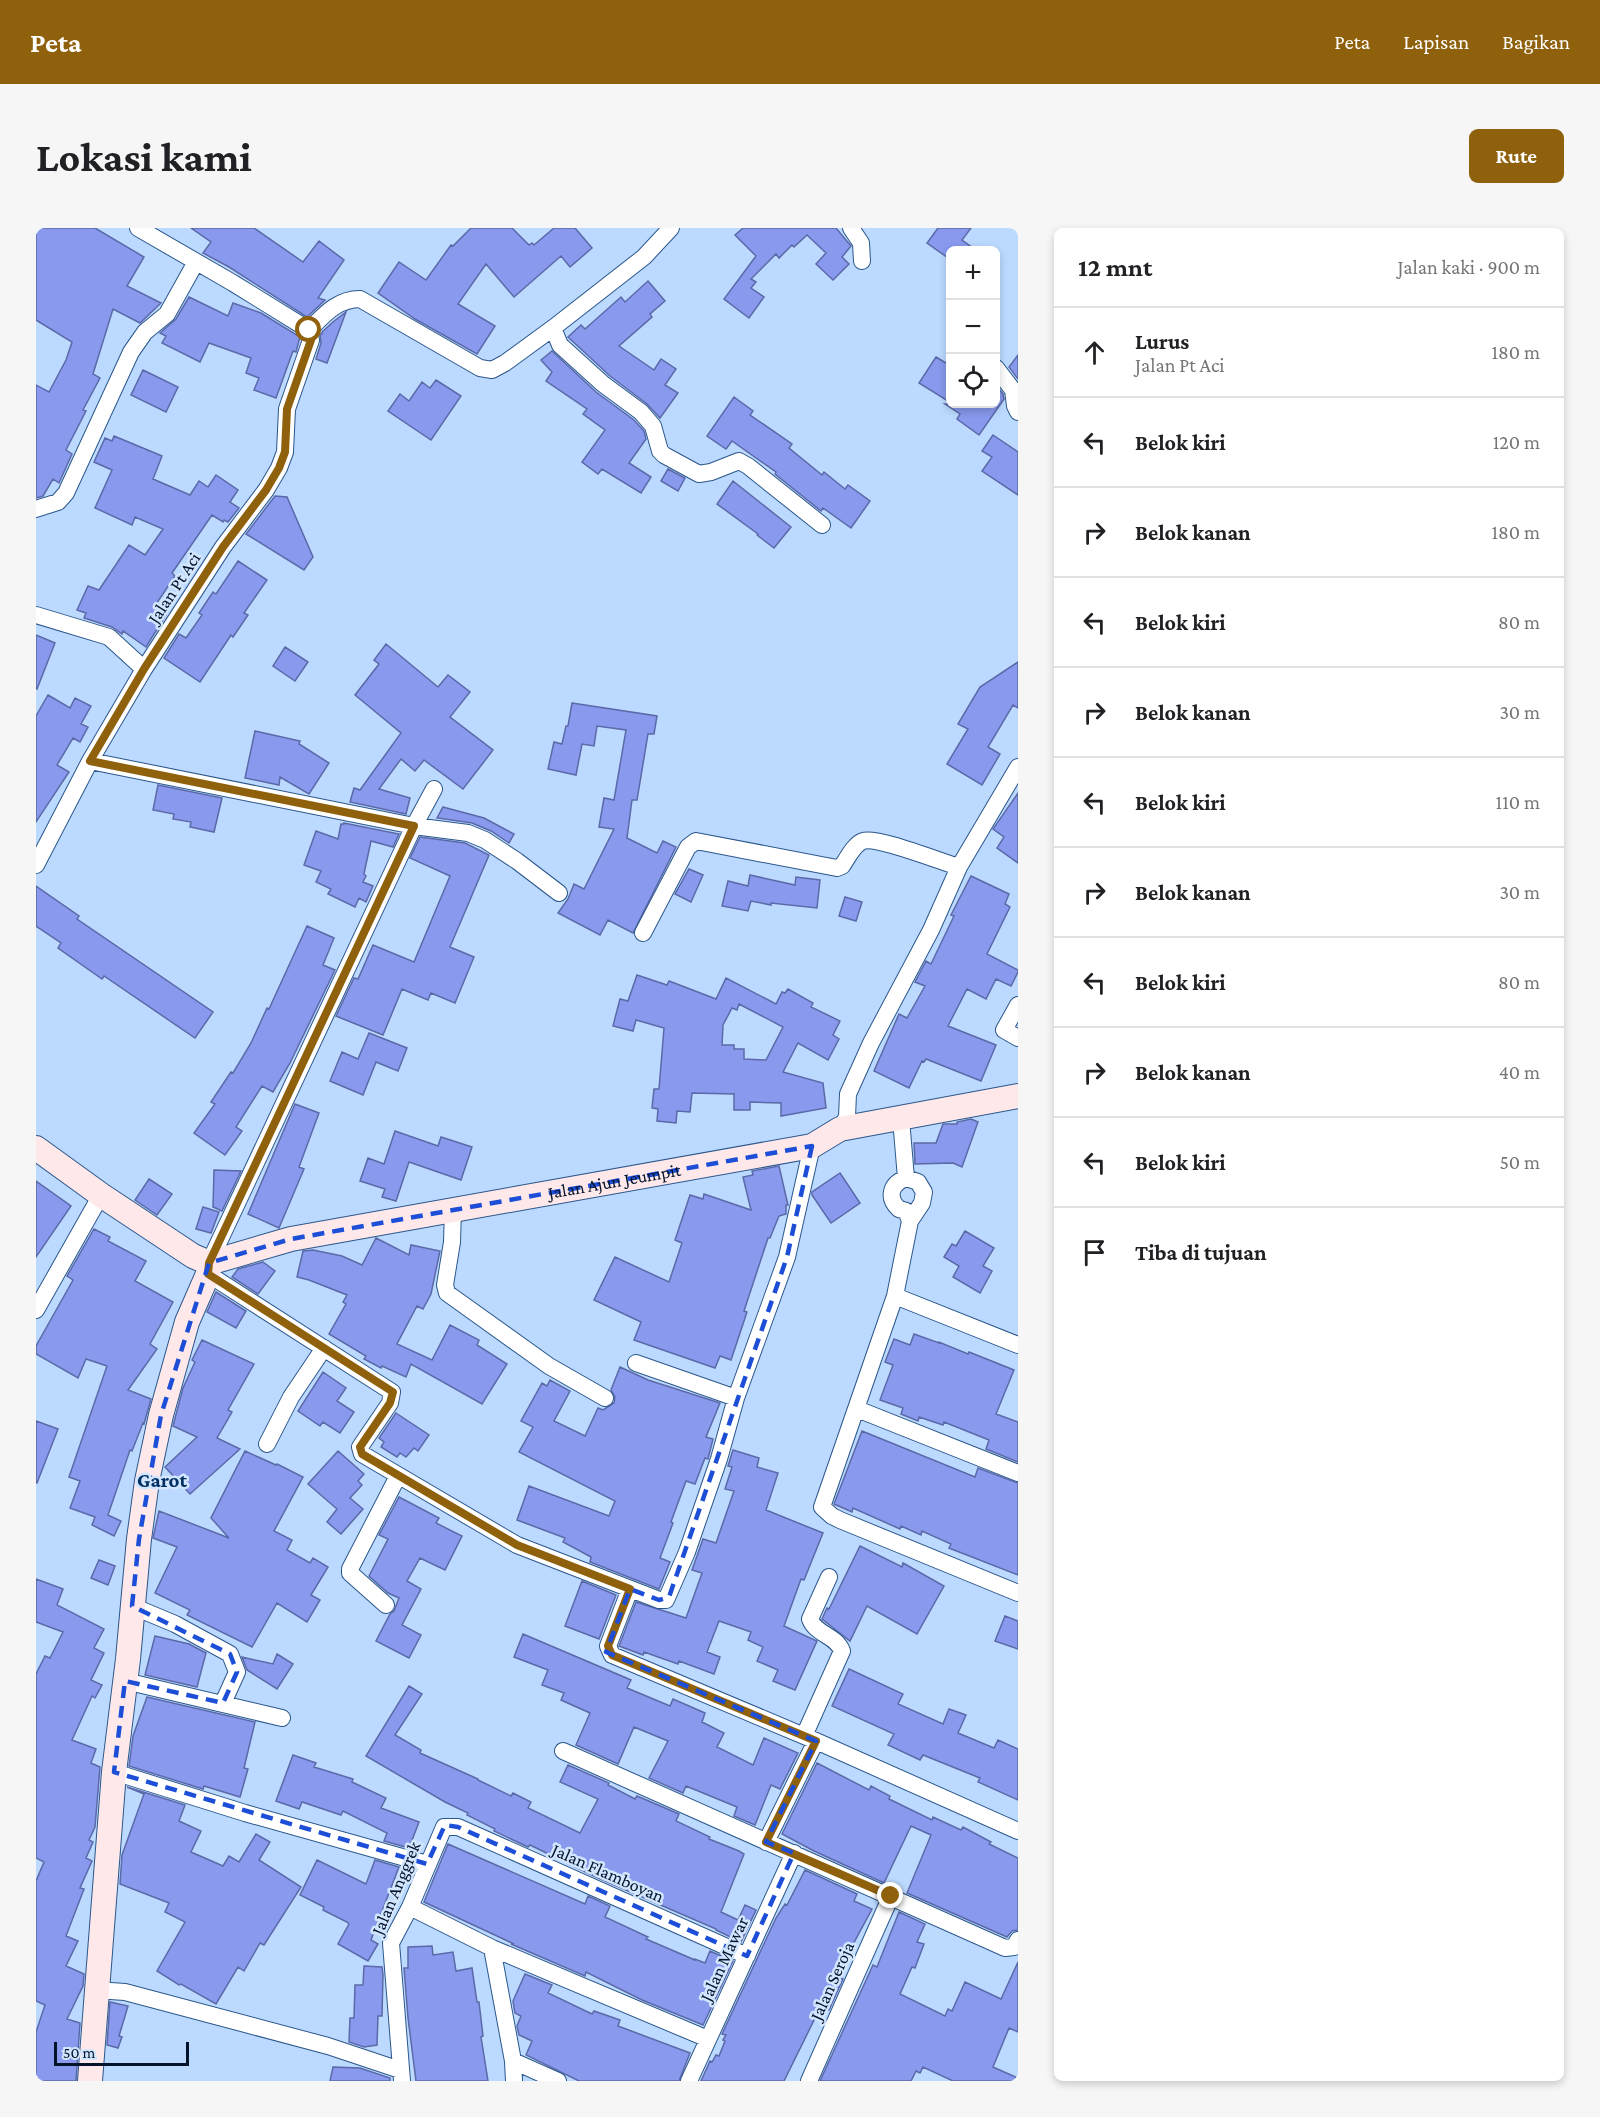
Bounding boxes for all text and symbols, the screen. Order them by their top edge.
text: Peta [30,27,82,58]
text: Peta [1334,30,1370,54]
text: Lapisan [1403,30,1469,54]
text: Bagikan [1502,30,1570,54]
button: Rute [1469,129,1564,183]
text: Lokasi kami [36,133,252,180]
map controls [946,246,1000,408]
button: + [946,246,1000,300]
text: 12 mnt [1078,253,1152,282]
text: Jalan kaki · 900 m [1397,256,1540,278]
button: − [946,300,1000,354]
route start [295,316,321,342]
text: Lurus [1135,329,1189,354]
icon: ahead [1078,336,1111,369]
text: 180 m [1491,341,1540,363]
button: locate [946,354,1000,408]
text: Jalan Pt Aci [1135,354,1225,376]
icon: left [1078,426,1111,459]
text: Belok kiri [1135,430,1226,455]
text: 120 m [1493,431,1540,453]
icon: right [1078,516,1111,549]
text: Belok kanan [1135,520,1251,545]
text: 180 m [1491,521,1540,543]
street label: Jalan Pt Aci [143,549,204,629]
icon: left [1078,606,1111,639]
text: Belok kiri [1135,610,1226,635]
text: 80 m [1498,611,1540,633]
icon: right [1078,696,1111,729]
text: Belok kanan [1135,700,1251,725]
text: 30 m [1499,701,1540,723]
icon: left [1078,786,1111,819]
text: Belok kiri [1135,790,1226,815]
text: 110 m [1496,791,1540,813]
icon: right [1078,876,1111,909]
text: Belok kanan [1135,880,1251,905]
text: 30 m [1499,881,1540,903]
icon: left [1078,966,1111,999]
text: Belok kiri [1135,970,1226,995]
text: 80 m [1498,971,1540,993]
icon: right [1078,1056,1111,1089]
text: Belok kanan [1135,1060,1251,1085]
text: 40 m [1499,1061,1540,1083]
icon: left [1078,1146,1111,1179]
text: Belok kiri [1135,1150,1226,1175]
text: 50 m [1499,1151,1540,1173]
street label: Jalan Ajun Jeumpit [545,1159,683,1203]
icon: arrive [1078,1236,1111,1269]
text: Tiba di tujuan [1135,1240,1267,1265]
district label: Garot [137,1468,187,1492]
street label: Jalan Anggrek [367,1838,425,1940]
street label: Jalan Flamboyan [547,1839,667,1907]
route end [877,1882,903,1908]
street label: Jalan Mawar [695,1913,753,2006]
street label: Jalan Seroja [805,1939,859,2026]
scale bar [54,2039,189,2066]
text: 50 m [63,2044,95,2061]

